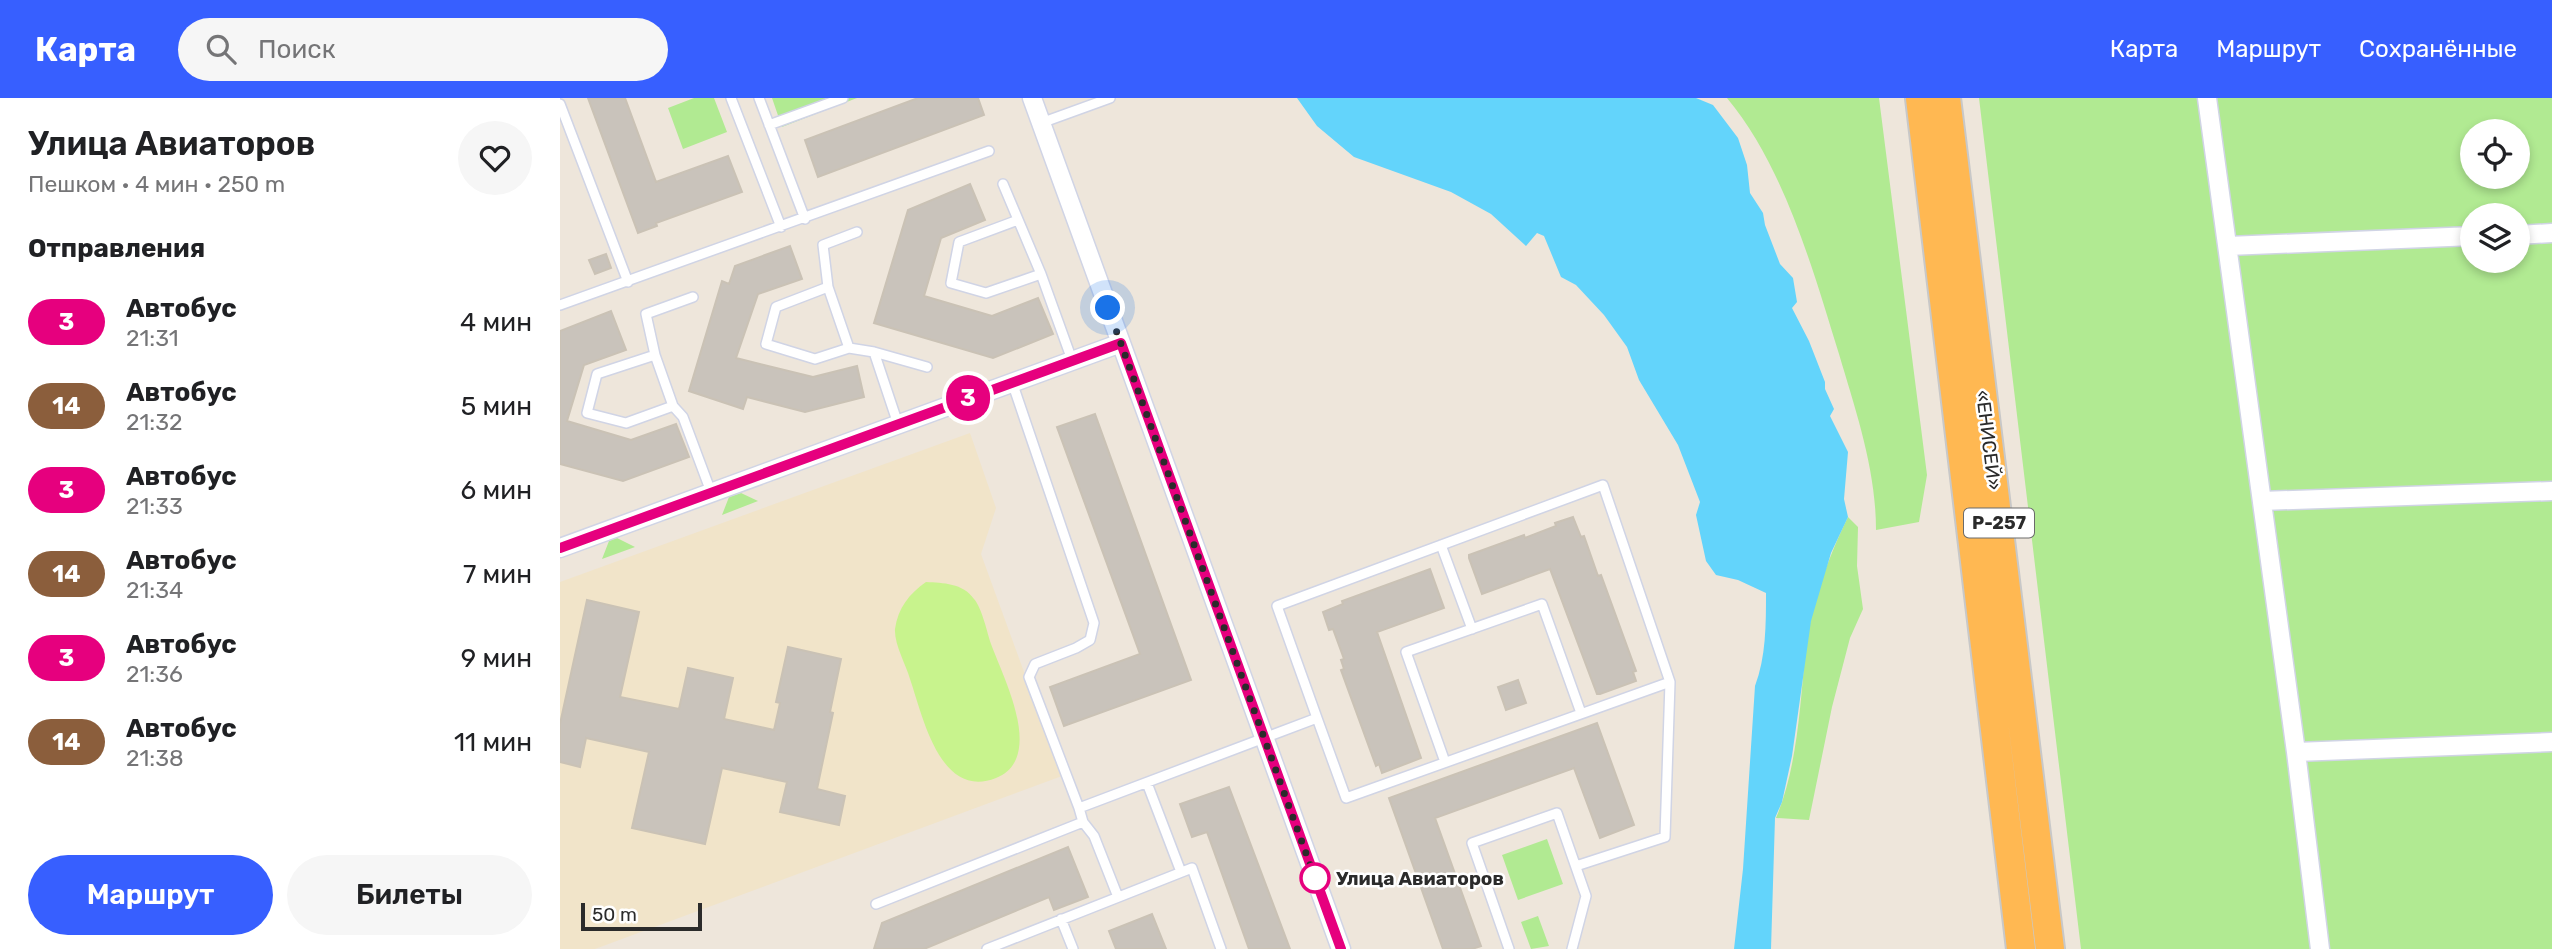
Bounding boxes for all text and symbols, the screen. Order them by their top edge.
search box [178,18,668,81]
text: Карта [35,30,136,69]
icon: search [202,30,240,68]
text: Поиск [258,34,336,65]
text: Карта [2110,35,2178,63]
text: Маршрут [2216,35,2321,63]
text: Сохранённые [2359,35,2517,63]
map controls [2460,119,2530,273]
button: locate [2460,119,2530,189]
button: heart [458,121,532,195]
text: Улица Авиаторов [28,124,315,163]
text: Пешком · 4 мин · 250 m [28,170,285,198]
button: layers [2460,203,2530,273]
text: Отправления [28,233,205,264]
your location [1090,290,1125,325]
text: Автобус [126,293,237,324]
text: 4 мин [460,307,532,338]
text: 3 [59,308,74,336]
text: 21:31 [126,324,178,352]
line badge: 3 [945,375,991,421]
text: Автобус [126,377,237,408]
text: 3 [960,384,976,412]
street label: «ЕНИСЕЙ» [1971,389,2006,491]
text: 5 мин [461,391,532,422]
text: 14 [52,392,81,420]
text: 21:32 [126,408,183,436]
text: Автобус [126,461,237,492]
text: 6 мин [461,475,532,506]
text: 3 [59,476,74,504]
text: 21:33 [126,492,183,520]
road number: Р-257 [1964,508,2034,538]
text: Автобус [126,545,237,576]
text: 7 мин [463,559,532,590]
text: 14 [52,560,81,588]
text: 21:34 [126,576,183,604]
text: Автобус [126,629,237,660]
text: 9 мин [461,643,532,674]
text: 3 [59,644,74,672]
text: 21:36 [126,660,183,688]
text: Автобус [126,713,237,744]
text: 11 мин [454,727,532,758]
text: 14 [52,728,81,756]
text: 21:38 [126,744,184,772]
button: Маршрут [28,855,273,935]
button: Билеты [287,855,532,935]
marker: Улица Авиаторов [1300,863,1330,893]
place label: Улица Авиаторов [1336,867,1504,890]
scale bar [581,900,702,932]
text: 50 m [592,903,637,926]

